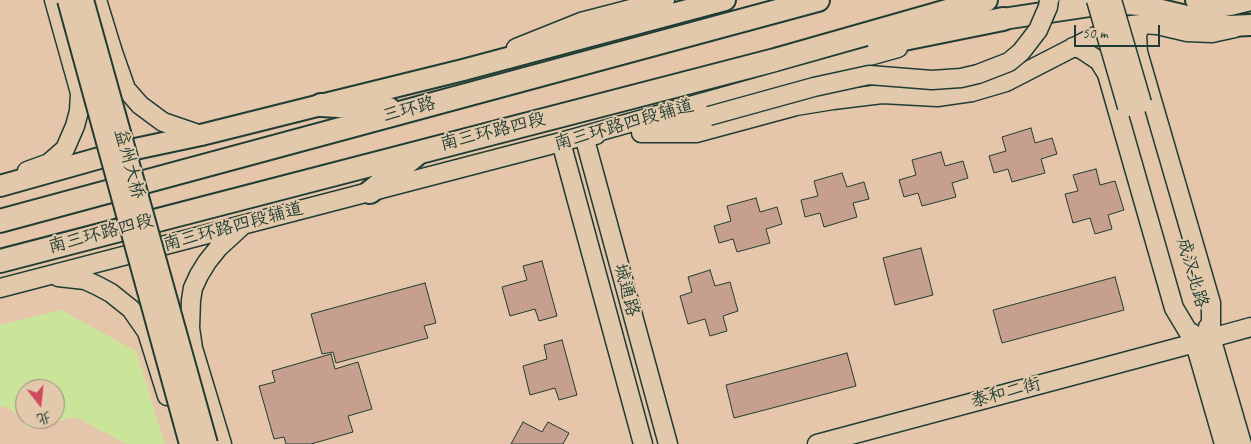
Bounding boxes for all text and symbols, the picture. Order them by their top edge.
scale bar [1076,15,1162,47]
text: 50 m [1082,24,1108,43]
street label: 三环路 [380,93,438,127]
street label: 南三环路四段辅道 [552,95,696,155]
street label: 南三环路四段 [438,108,548,156]
street label: 益州大桥 [109,126,149,202]
street label: 南三环路四段辅道 [161,198,305,256]
street label: 南三环路四段 [46,210,156,258]
street label: 成汉北路 [1172,235,1212,311]
street label: 城通路 [609,261,643,319]
street label: 泰和二街 [968,373,1044,413]
north arrow [15,379,65,429]
text: 北 [35,408,53,428]

